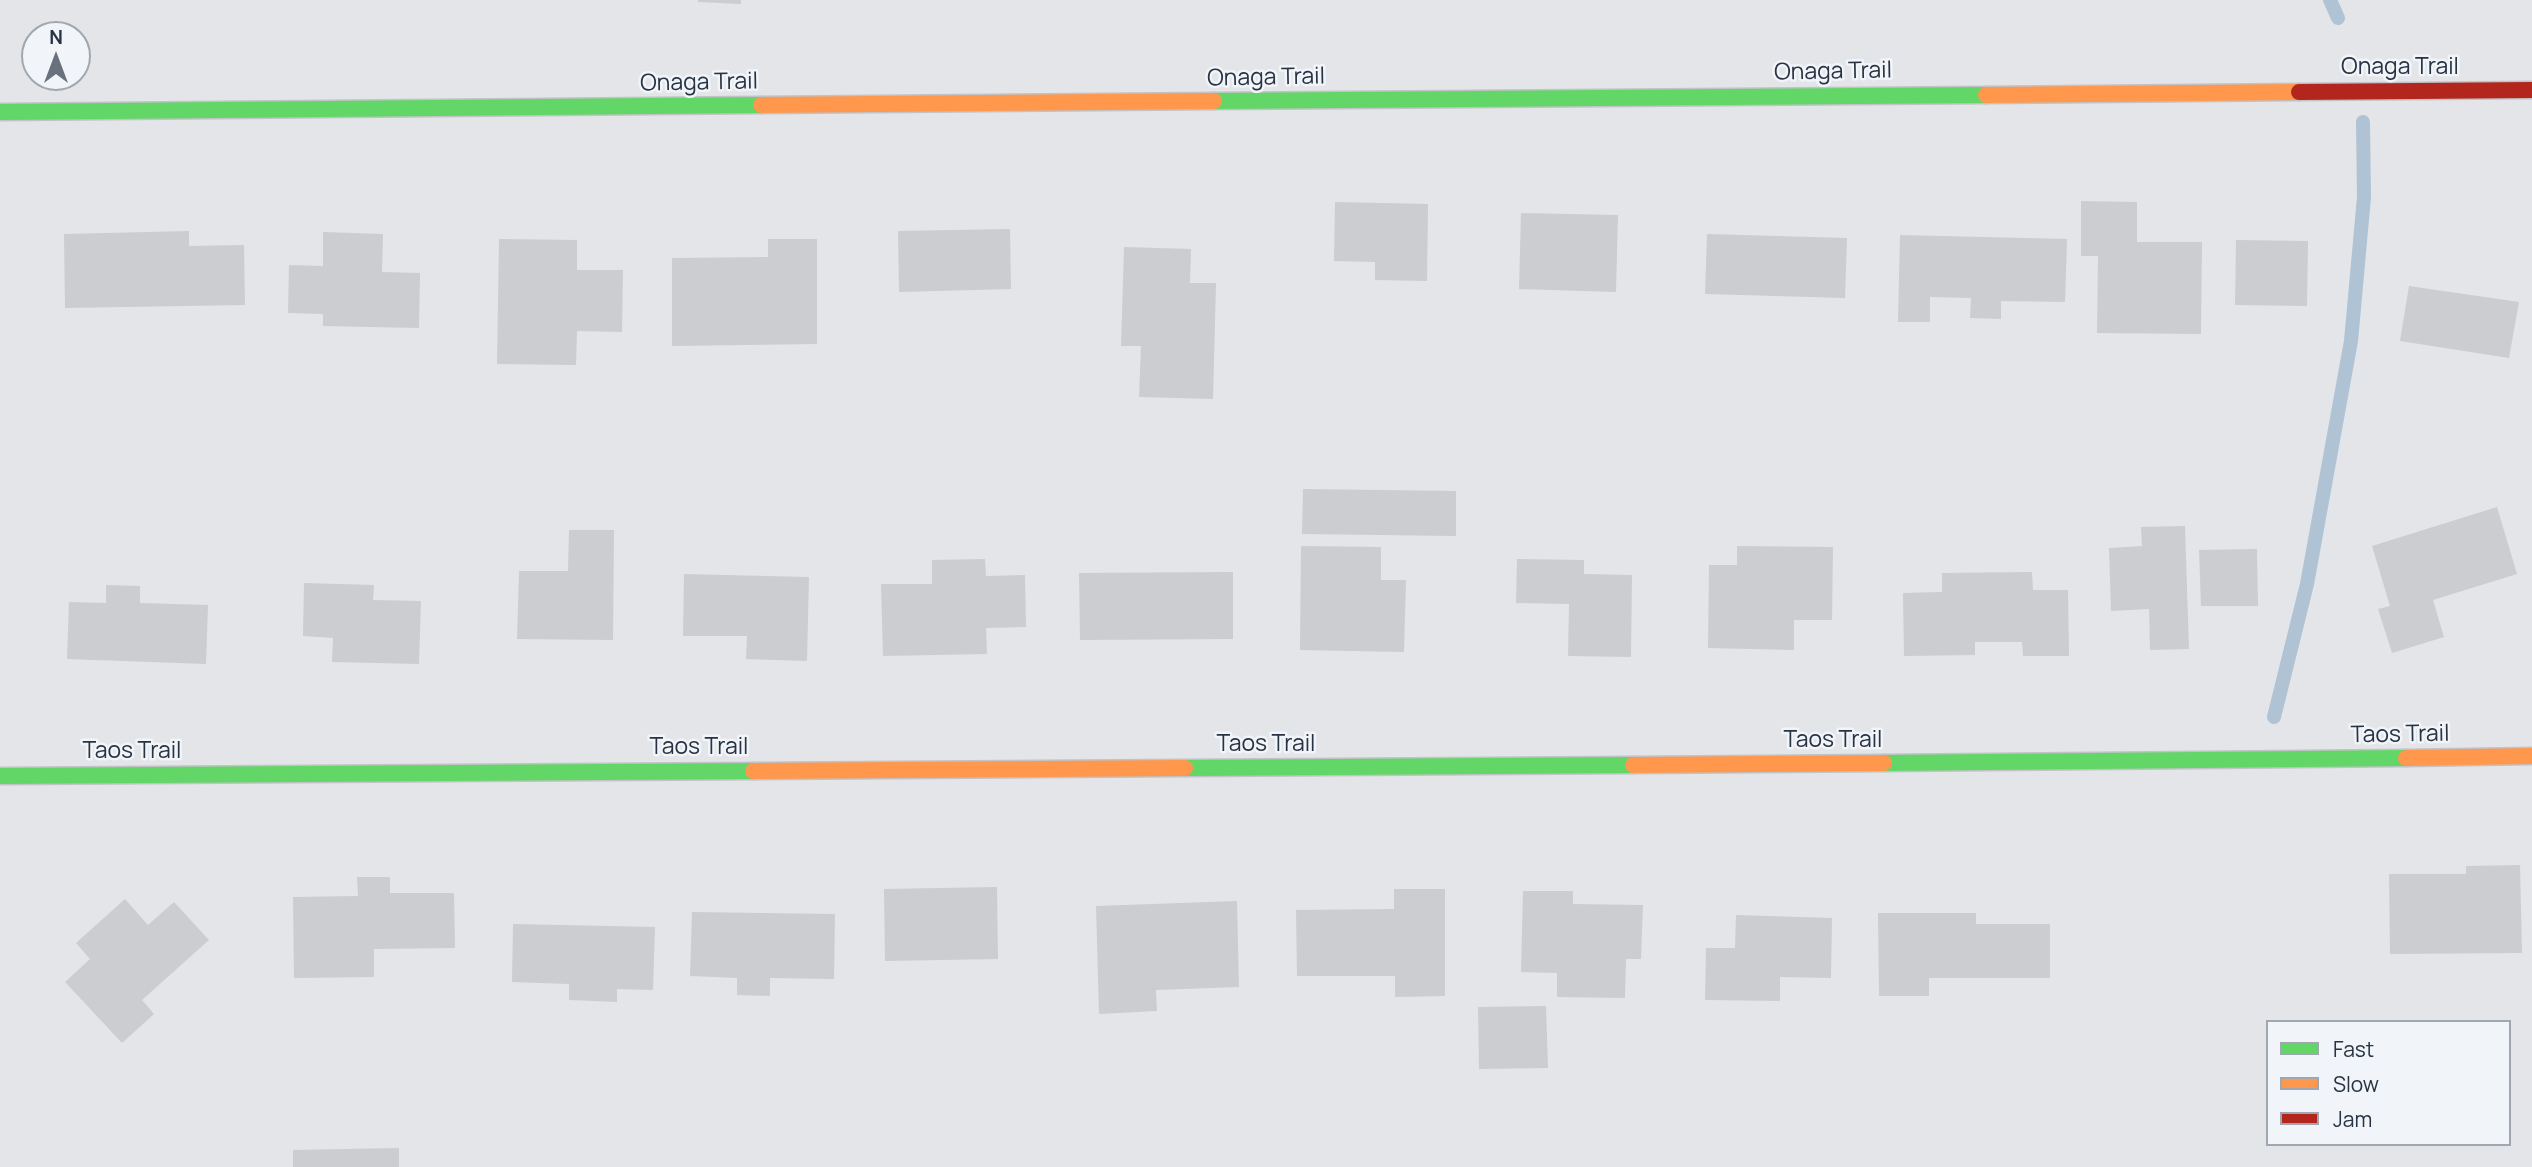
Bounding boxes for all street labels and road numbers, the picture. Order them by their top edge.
street label: Onaga Trail [2341,54,2459,82]
street label: Onaga Trail [1774,57,1892,87]
street label: Onaga Trail [1207,63,1325,93]
street label: Onaga Trail [640,68,758,98]
street label: Taos Trail [2350,720,2450,750]
street label: Taos Trail [1784,727,1882,755]
street label: Taos Trail [1217,731,1315,759]
street label: Taos Trail [650,734,748,762]
street label: Taos Trail [83,738,181,766]

